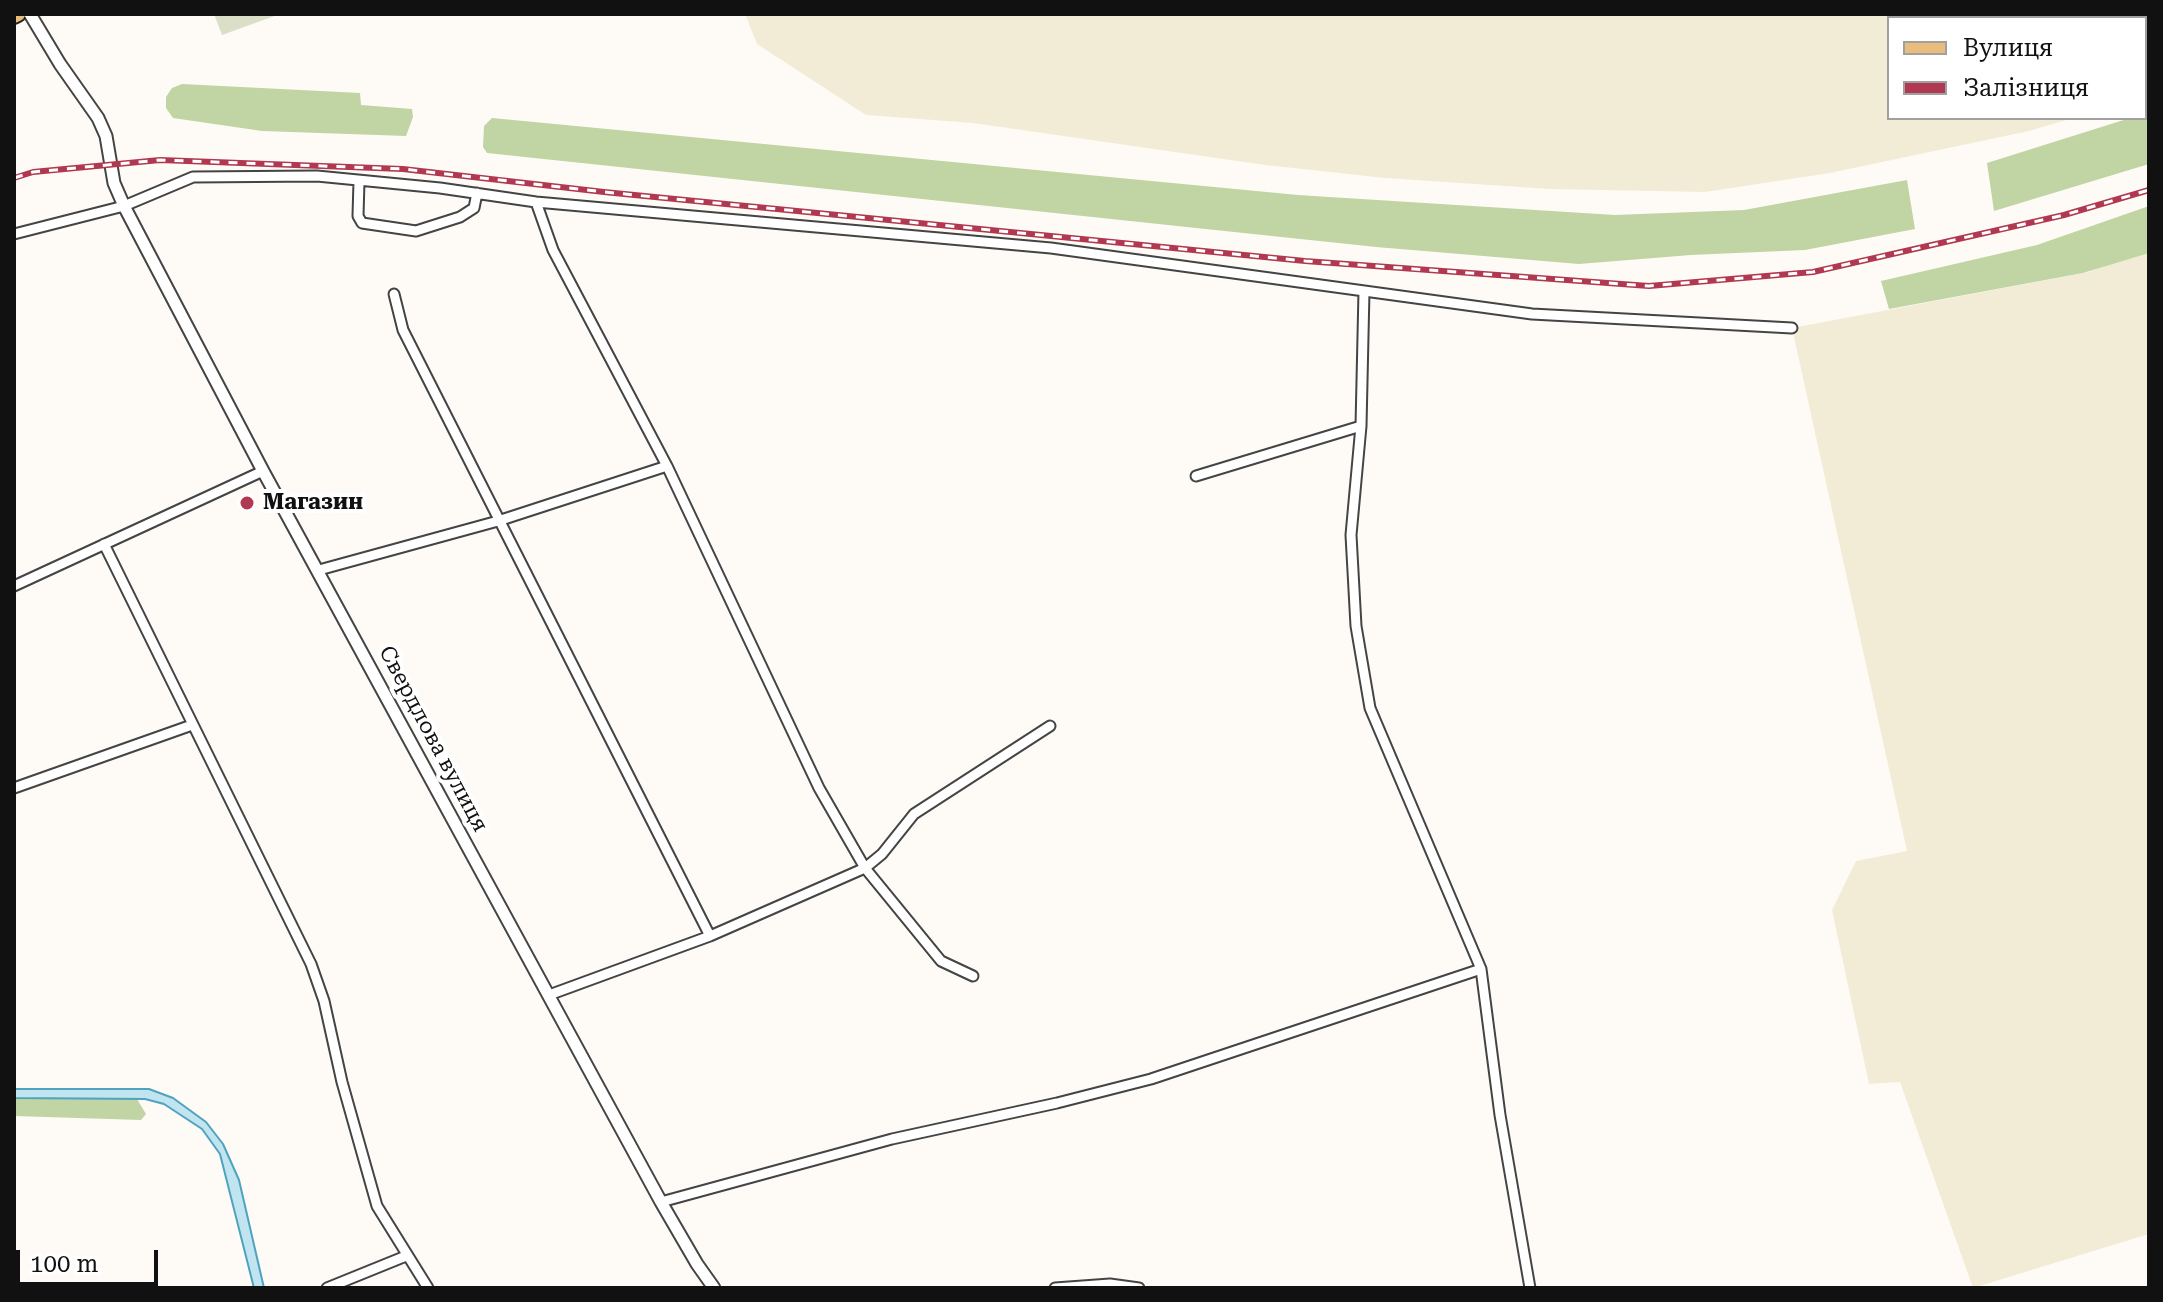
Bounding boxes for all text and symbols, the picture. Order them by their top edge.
legend [1887,16,2147,120]
text: Вулиця [1963,34,2053,62]
text: Залізниця [1963,74,2089,102]
place label: Mагазин [263,490,363,516]
marker: Mагазин [238,494,256,512]
street label: Свердлова вулиця [373,642,493,836]
scale bar [20,1234,162,1284]
text: 100 m [30,1250,98,1278]

